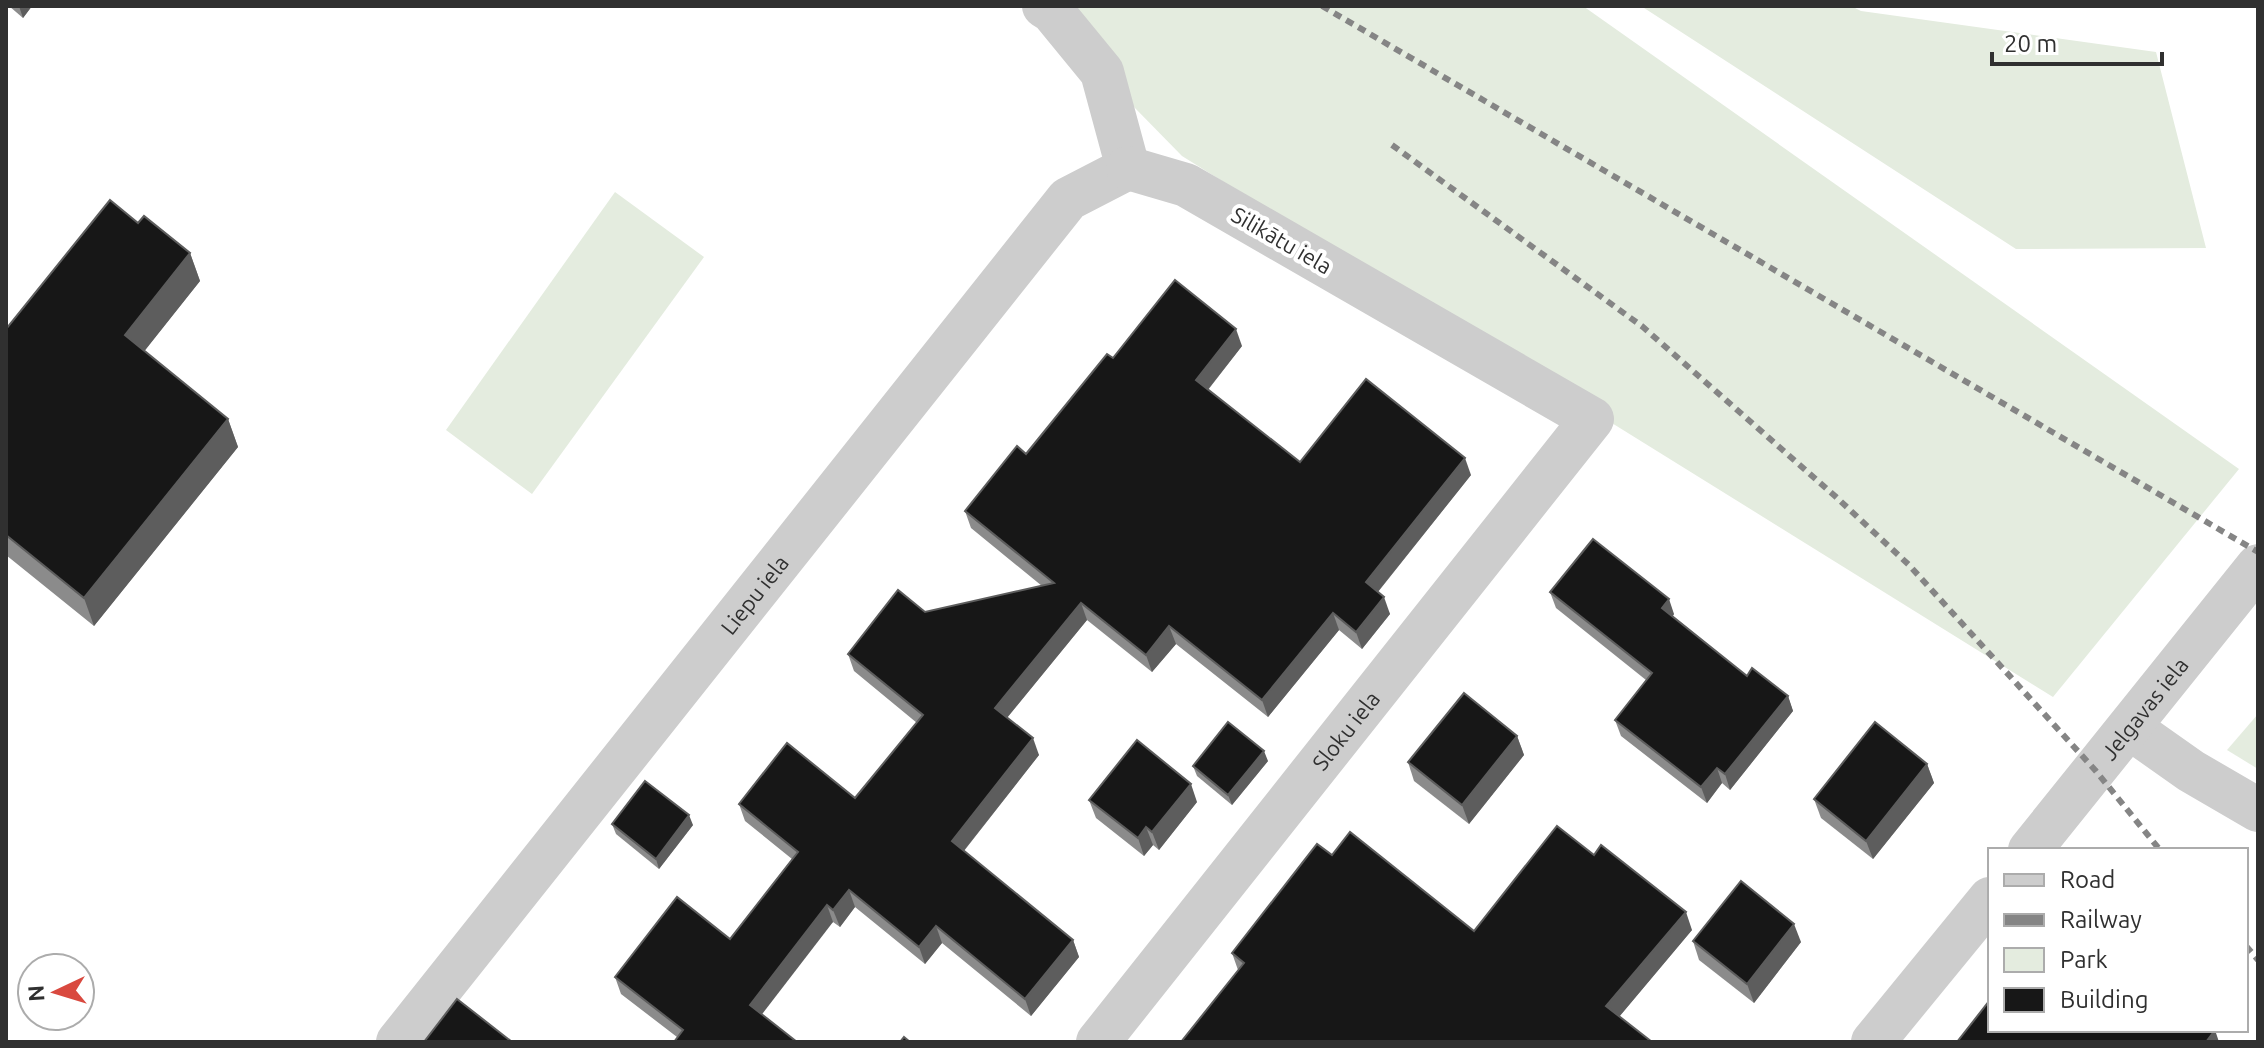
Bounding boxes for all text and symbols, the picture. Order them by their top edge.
scale bar [1992,16,2162,66]
text: 20 m [2004,30,2057,57]
street label: Silikātu iela [1228,201,1336,279]
street label: Liepu iela [715,550,793,639]
street label: Jelgavas iela [2095,652,2192,764]
street label: Sloku iela [1306,686,1384,775]
legend [1988,848,2248,1032]
text: Road [2060,866,2115,893]
text: Railway [2060,906,2142,933]
text: Park [2060,946,2108,973]
north arrow [16,952,96,1032]
text: N [23,984,49,1002]
text: Building [2060,986,2148,1013]

